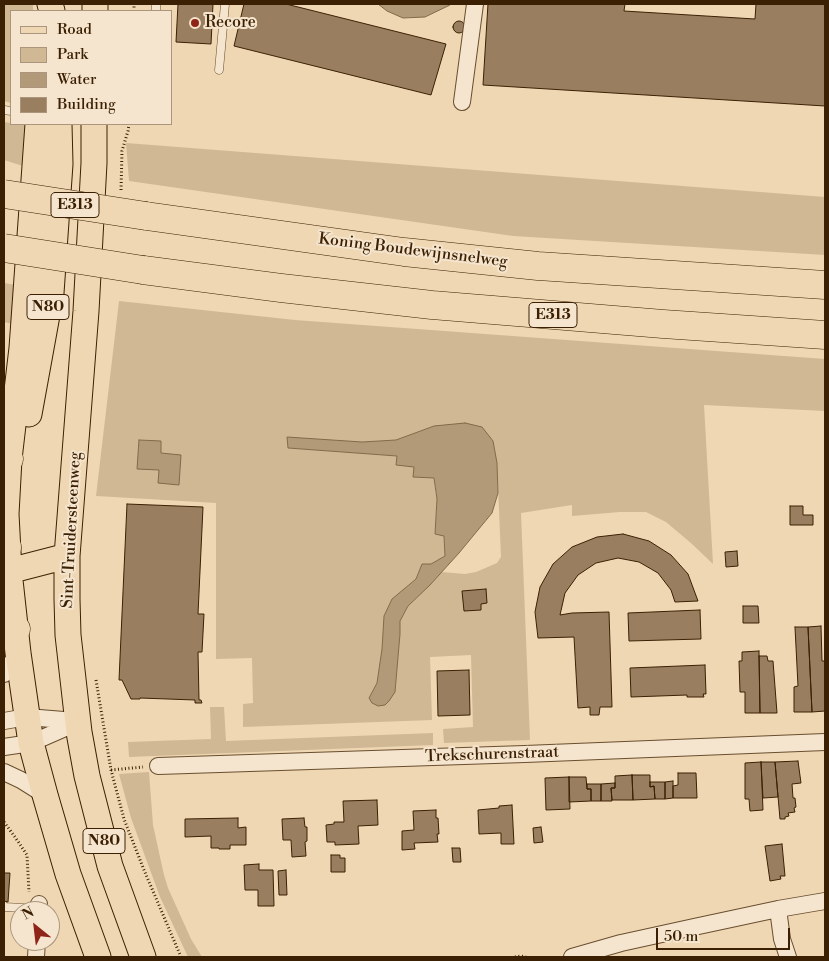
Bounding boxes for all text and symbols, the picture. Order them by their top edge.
legend [10,10,172,125]
place label: Recore [205,13,256,33]
marker: Recore [189,17,201,29]
text: Road [57,20,92,39]
text: Park [57,45,88,64]
text: Water [57,70,96,89]
text: Building [57,95,116,114]
road number: E313 [51,192,99,218]
street label: Koning Boudewijnsnelweg [317,230,509,272]
road number: N80 [27,294,69,320]
road number: E313 [529,302,577,328]
street label: Sint-Truidersteenweg [58,451,86,609]
street label: Trekschurenstraat [425,743,559,767]
road number: N80 [83,828,125,854]
north arrow [10,901,60,951]
text: N [19,903,37,924]
scale bar [659,918,793,950]
text: 50 m [664,927,698,946]

